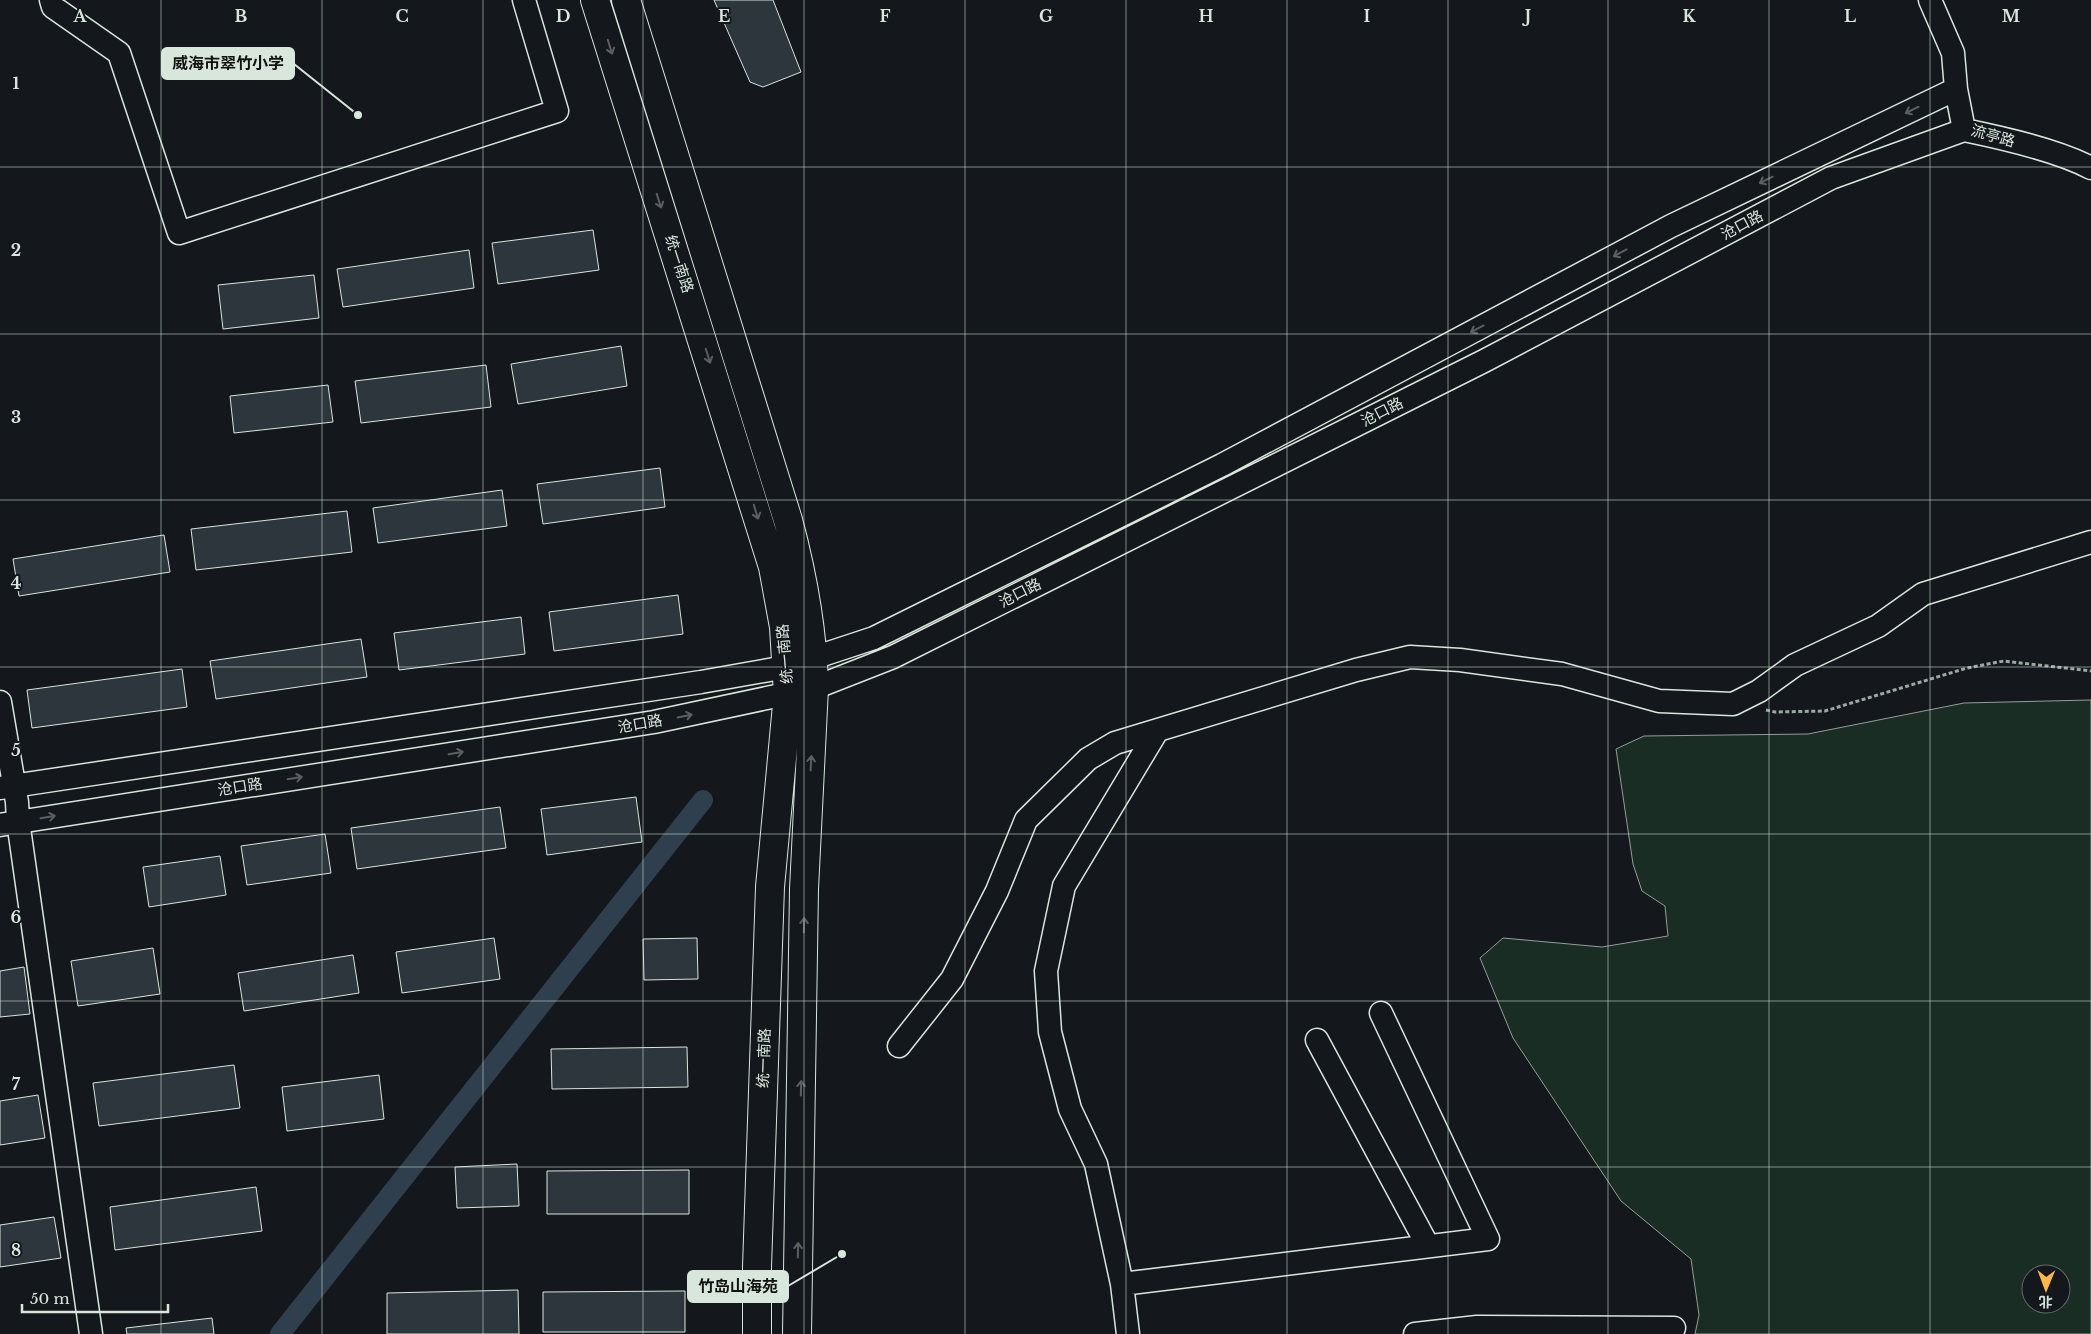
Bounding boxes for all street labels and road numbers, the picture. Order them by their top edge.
street label: 流亭路 [1969,120,2017,151]
street label: 沧口路 [1717,206,1766,244]
street label: 统一南路 [661,232,698,295]
street label: 沧口路 [1357,393,1406,430]
street label: 沧口路 [995,574,1044,611]
street label: 统一南路 [772,623,797,685]
street label: 沧口路 [616,710,664,737]
street label: 沧口路 [216,774,264,799]
street label: 统一南路 [753,1028,774,1088]

